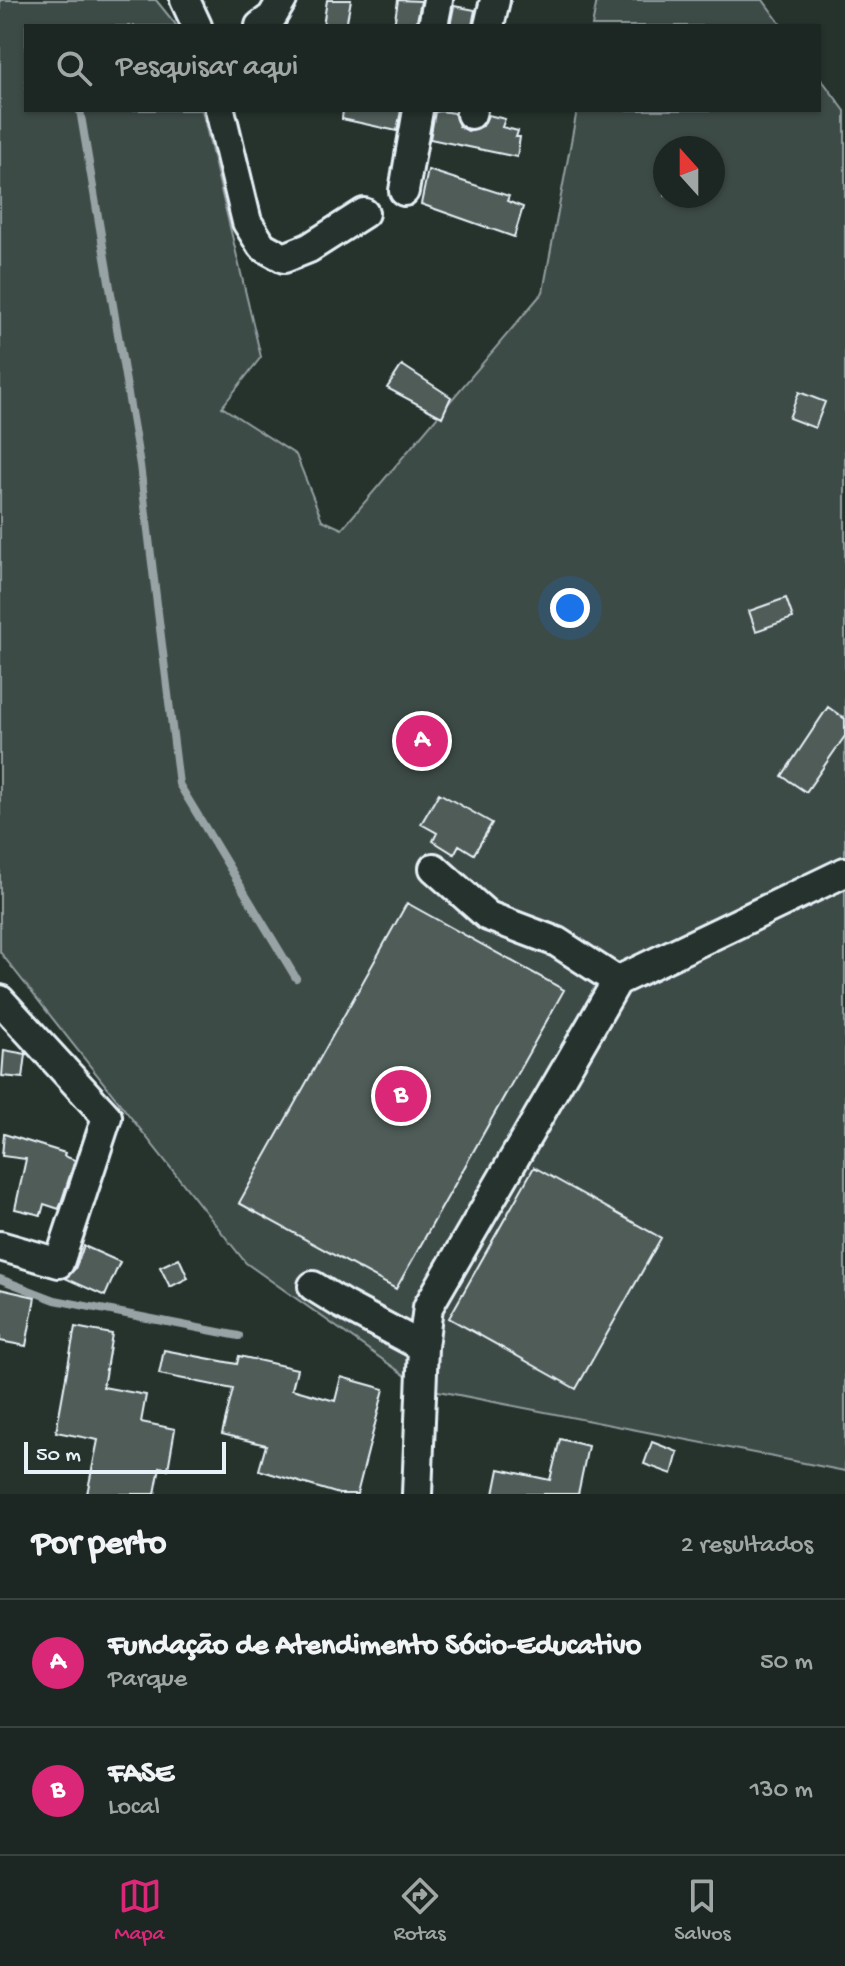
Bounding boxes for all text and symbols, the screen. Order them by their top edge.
search box [24,24,821,112]
icon: search [52,46,96,90]
text: Pesquisar aqui [116,51,298,86]
north arrow [653,136,725,208]
your location [550,588,590,628]
pin: A [396,711,448,771]
pin: B [375,1066,427,1126]
scale bar [24,1438,226,1474]
text: 50 m [36,1443,81,1469]
text: Por perto [32,1526,166,1566]
text: 2 resultados [681,1531,813,1562]
text: Fundação de Atendimento Sócio-Educativo [108,1630,641,1665]
text: A [50,1648,66,1679]
text: 50 m [760,1648,813,1679]
text: Parque [108,1665,187,1696]
text: FASE [108,1758,174,1793]
text: B [51,1776,65,1807]
text: 130 m [750,1776,813,1807]
text: Local [108,1793,160,1824]
tab: Mapa [114,1874,165,1948]
tab: Rotas [393,1874,446,1948]
tab: Salvos [674,1874,731,1948]

